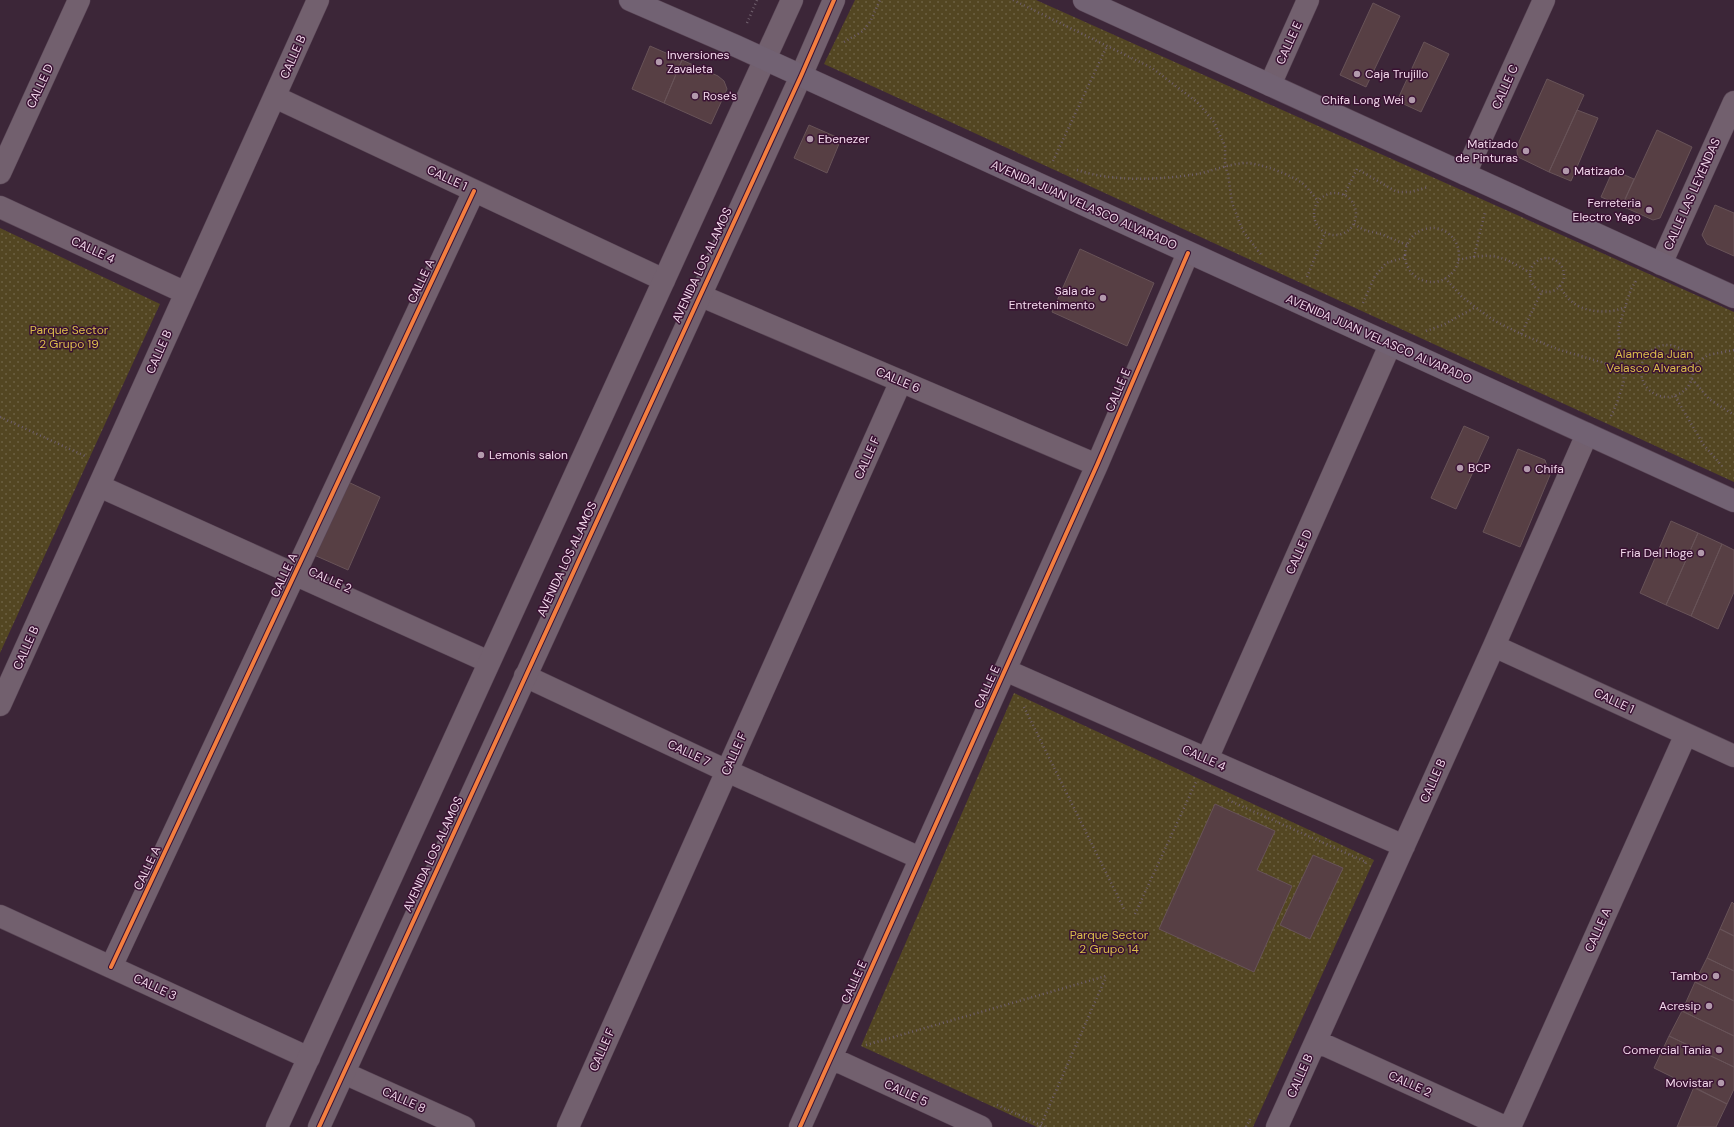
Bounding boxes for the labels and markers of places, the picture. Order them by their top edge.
place label: Inversiones Zavaleta [667,47,730,77]
marker: Inversiones Zavaleta [654,57,664,67]
place label: Caja Trujillo [1365,66,1428,82]
marker: Caja Trujillo [1352,69,1362,79]
place label: Rose's [703,88,737,104]
marker: Rose's [690,91,700,101]
place label: Chifa Long Wei [1321,92,1404,108]
marker: Chifa Long Wei [1407,95,1417,105]
place label: Ebenezer [818,131,870,147]
marker: Ebenezer [805,134,815,144]
place label: Matizado de Pinturas [1455,136,1518,166]
marker: Matizado de Pinturas [1521,146,1531,156]
place label: Matizado [1574,163,1625,179]
marker: Matizado [1561,166,1571,176]
place label: Ferreteria Electro Yago [1573,195,1641,225]
marker: Ferreteria Electro Yago [1644,205,1654,215]
place label: Sala de Entretenimento [1009,283,1095,313]
marker: Sala de Entretenimento [1098,293,1108,303]
place label: Lemonis salon [489,447,568,463]
marker: Lemonis salon [476,450,486,460]
place label: BCP [1468,460,1491,476]
place label: Chifa [1535,461,1564,477]
marker: BCP [1455,463,1465,473]
marker: Chifa [1522,464,1532,474]
place label: Fria Del Hoge [1620,545,1693,561]
marker: Fria Del Hoge [1696,548,1706,558]
place label: Tambo [1670,968,1708,984]
marker: Tambo [1711,971,1721,981]
place label: Acresip [1659,998,1701,1014]
marker: Acresip [1704,1001,1714,1011]
place label: Comercial Tania [1623,1042,1711,1058]
marker: Comercial Tania [1714,1045,1724,1055]
place label: Movistar [1665,1075,1714,1091]
marker: Movistar [1716,1078,1726,1088]

